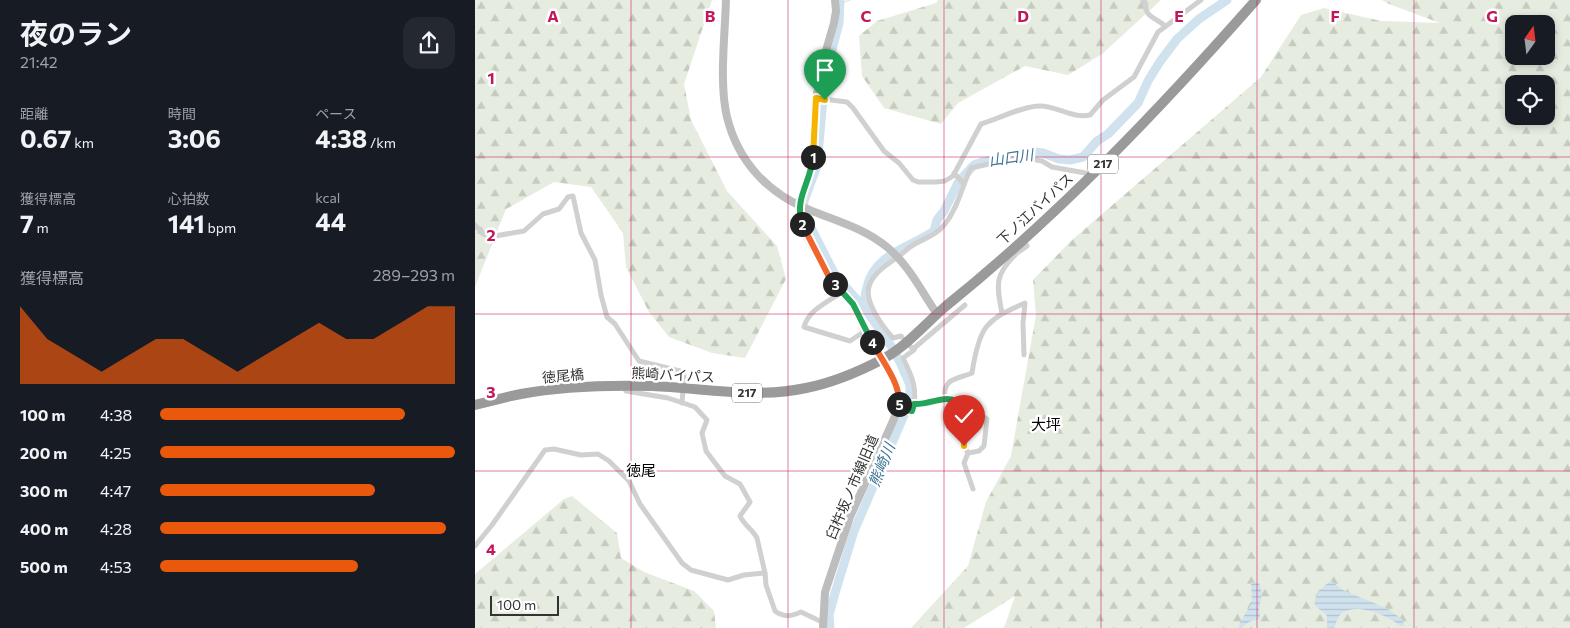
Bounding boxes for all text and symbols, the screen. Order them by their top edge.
text: A [547,6,559,25]
text: B [705,6,716,25]
text: C [861,6,872,25]
text: D [1017,6,1029,25]
text: E [1174,6,1184,25]
text: F [1330,6,1340,25]
text: G [1486,6,1498,25]
north arrow [1505,15,1555,65]
map controls [1505,15,1555,125]
text: 夜のラン [20,16,132,50]
button: share [403,17,455,69]
pin [804,49,846,100]
text: 21:42 [20,52,58,71]
icon: arrive [811,56,839,84]
text: 1 [487,68,495,87]
button: locate [1505,75,1555,125]
text: 距離 [20,105,48,122]
text: 時間 [168,105,196,122]
text: ペース [315,105,357,122]
text: 0.67 [20,123,71,153]
text: 3:06 [168,123,221,153]
text: 4:38 [315,123,367,153]
text: km [71,134,94,151]
text: /km [367,134,396,151]
pin: 1 [801,144,825,170]
water label: 山口川 [987,145,1036,169]
text: 1 [810,149,817,166]
road number: 217 [1088,154,1118,173]
street label: 下ノ江バイパス [993,169,1076,248]
text: kcal [315,189,340,206]
text: 獲得標高 [20,190,76,207]
text: 心拍数 [168,190,210,207]
text: 44 [315,206,346,236]
text: 7 [20,208,34,238]
text: 141 [168,208,205,238]
pin: 2 [789,212,815,236]
text: 2 [799,216,806,233]
text: m [34,219,49,236]
text: bpm [205,219,236,236]
text: 2 [486,225,496,244]
text: 289–293 m [373,265,455,284]
text: 獲得標高 [20,268,84,287]
pin: 3 [823,272,847,296]
text: 3 [831,276,840,293]
pin: 4 [859,330,885,354]
text: 4 [868,334,877,351]
street label: 熊崎バイパス [631,364,715,385]
street label: 徳尾橋 [541,365,585,386]
text: 3 [486,382,496,401]
road number: 217 [732,383,762,402]
pin: 5 [887,392,911,416]
pin [943,395,985,446]
text: 5 [895,396,904,413]
icon: check [950,402,978,430]
text: 100 m [20,405,66,424]
text: 4:38 [100,405,132,424]
district label: 大坪 [1031,415,1061,433]
street label: 臼杵坂ノ市線旧道 [822,432,881,542]
water label: 熊崎川 [864,439,899,489]
text: 200 m [20,443,67,462]
text: 4:25 [100,443,131,462]
district label: 徳尾 [626,461,656,479]
text: 300 m [20,481,68,500]
text: 4:47 [100,481,131,500]
text: 400 m [20,519,68,538]
text: 4:28 [100,519,132,538]
text: 4 [486,539,496,558]
text: 500 m [20,557,68,576]
text: 4:53 [100,557,132,576]
scale bar [490,593,559,616]
text: 100 m [497,596,536,613]

